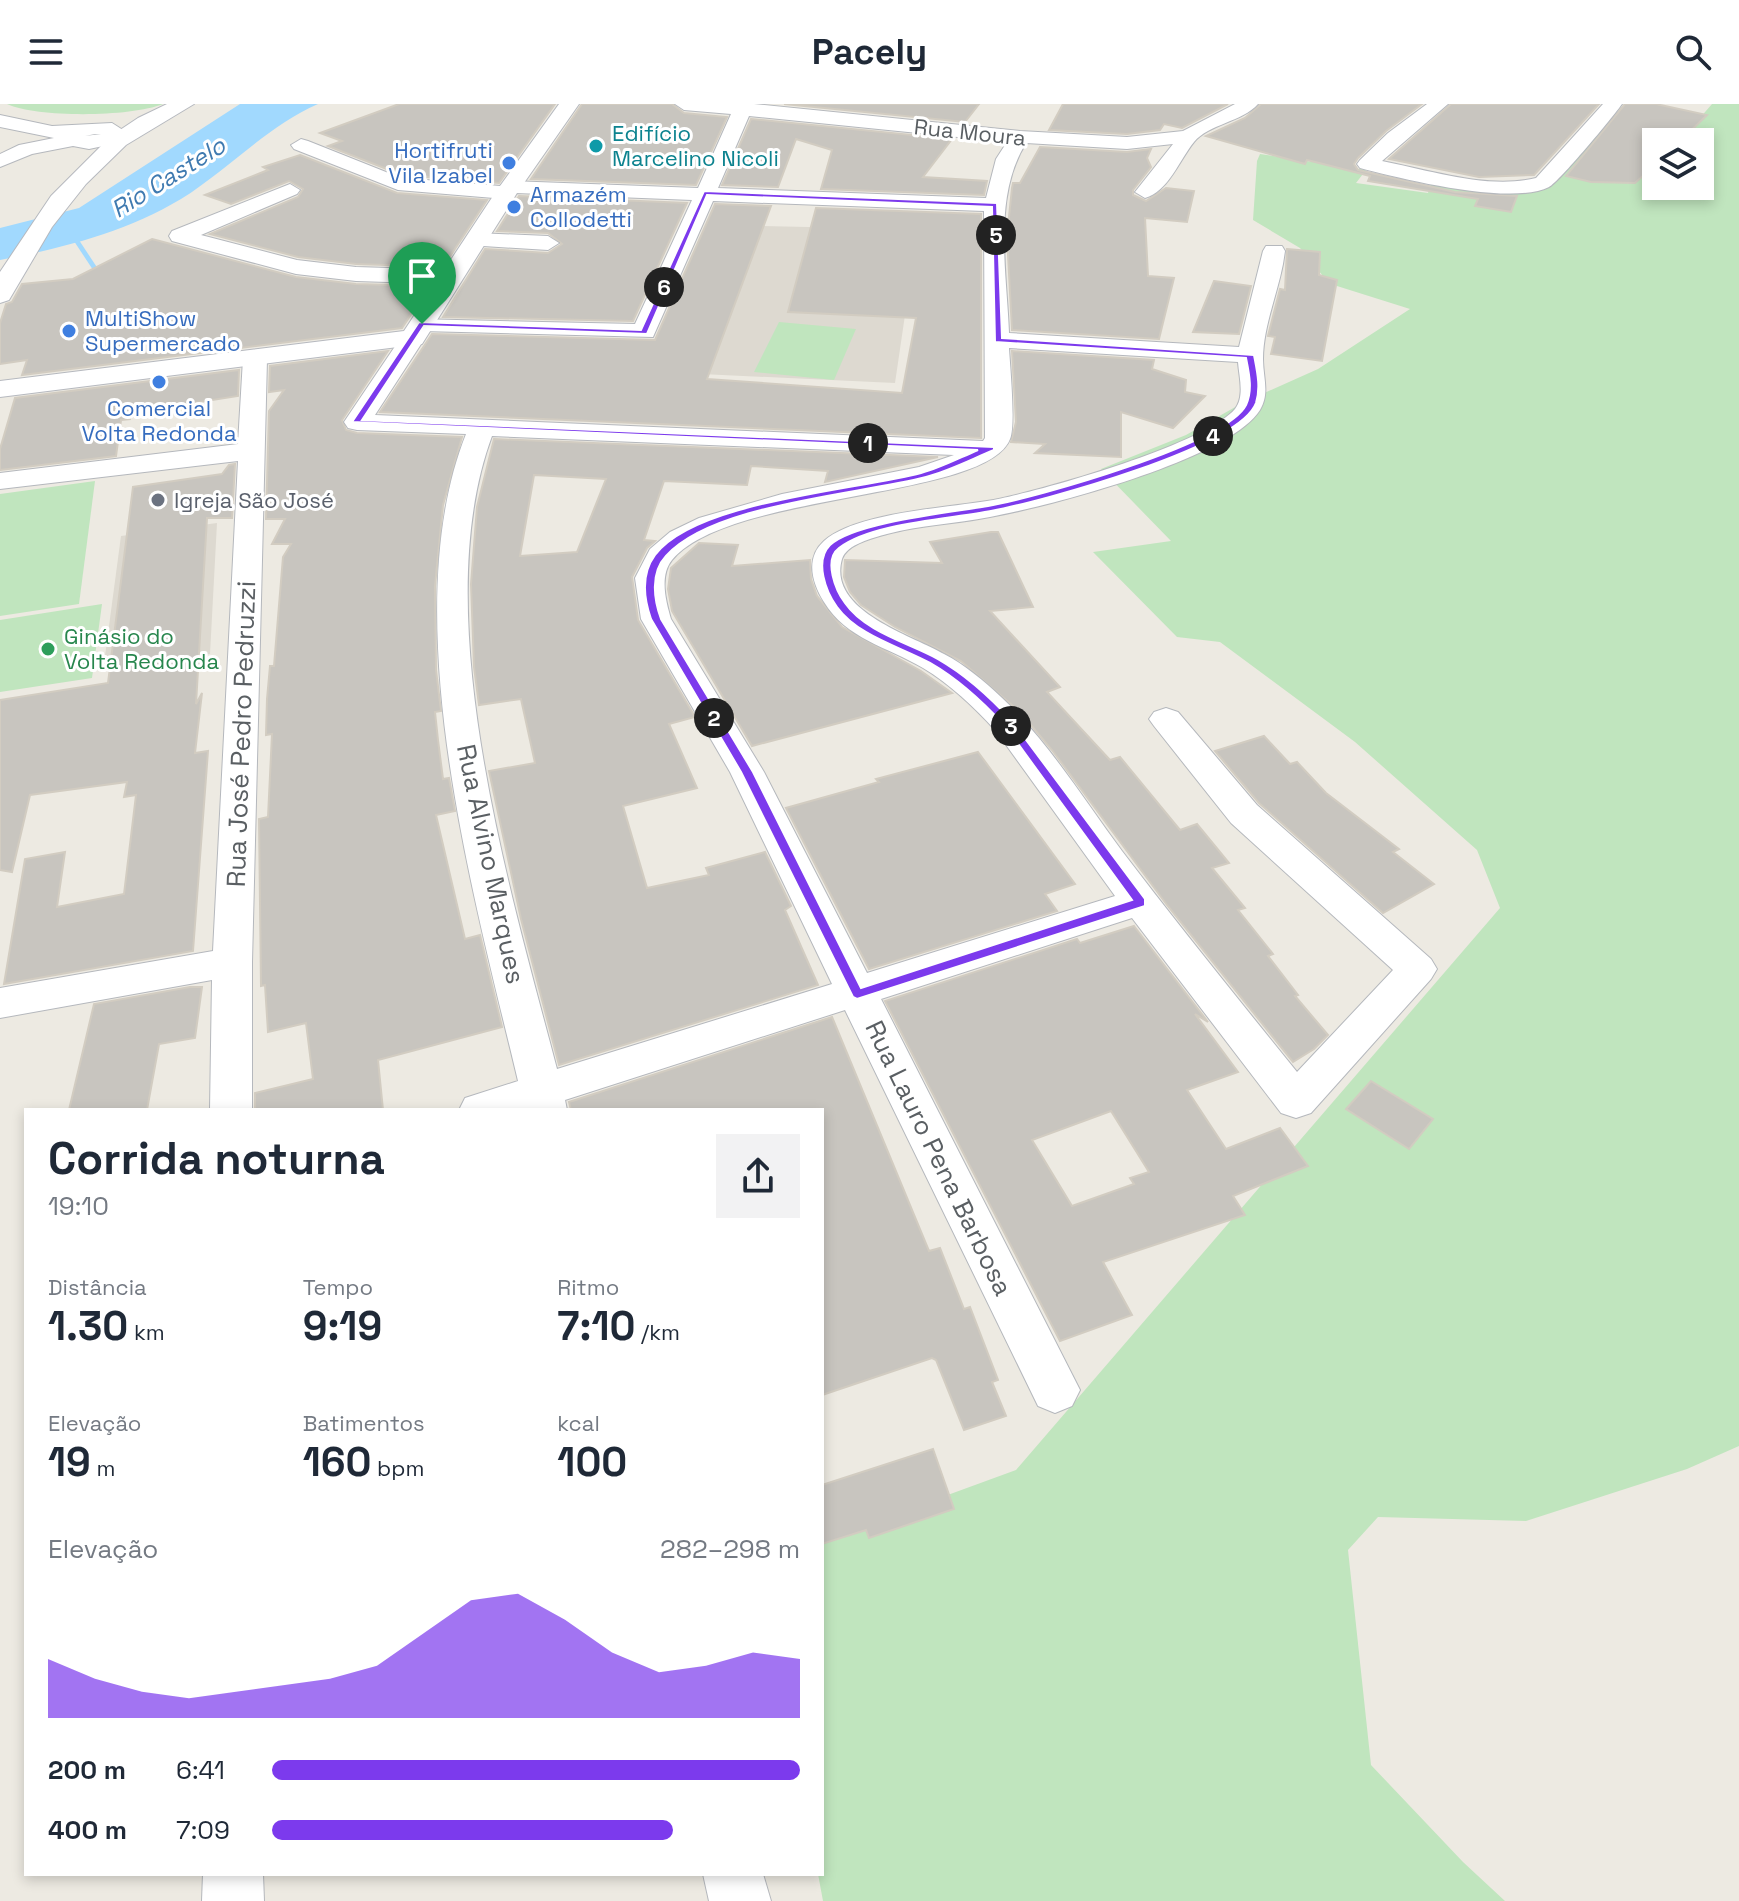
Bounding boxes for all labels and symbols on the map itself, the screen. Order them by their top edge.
street label: Rua Moura [913,112,1028,152]
place label: Edifício Marcelino Nicoli [612,119,779,172]
water label: Rio Castelo [105,129,232,224]
place label: Hortifruti Vila Izabel [388,136,493,189]
marker: Edifício Marcelino Nicoli [587,137,605,155]
marker: Hortifruti Vila Izabel [500,154,518,172]
place label: Armazém Collodetti [530,180,632,233]
marker: Armazém Collodetti [505,198,523,216]
pin: 5 [976,215,1016,255]
pin [388,242,456,324]
pin: 6 [644,267,684,307]
place label: MultiShow Supermercado [85,304,241,357]
marker: MultiShow Supermercado [60,322,78,340]
marker: Comercial Volta Redonda [150,373,168,391]
place label: Comercial Volta Redonda [81,394,237,447]
pin: 4 [1193,416,1233,456]
pin: 1 [848,423,888,463]
place label: Igreja São José [174,486,334,514]
marker: Igreja São José [149,491,167,509]
street label: Rua José Pedro Pedruzzi [219,580,263,888]
place label: Ginásio do Volta Redonda [64,622,219,675]
marker: Ginásio do Volta Redonda [39,640,57,658]
pin: 2 [694,698,734,738]
pin: 3 [991,706,1031,746]
street label: Rua Alvino Marques [449,741,533,987]
street label: Rua Lauro Pena Barbosa [857,1015,1021,1301]

